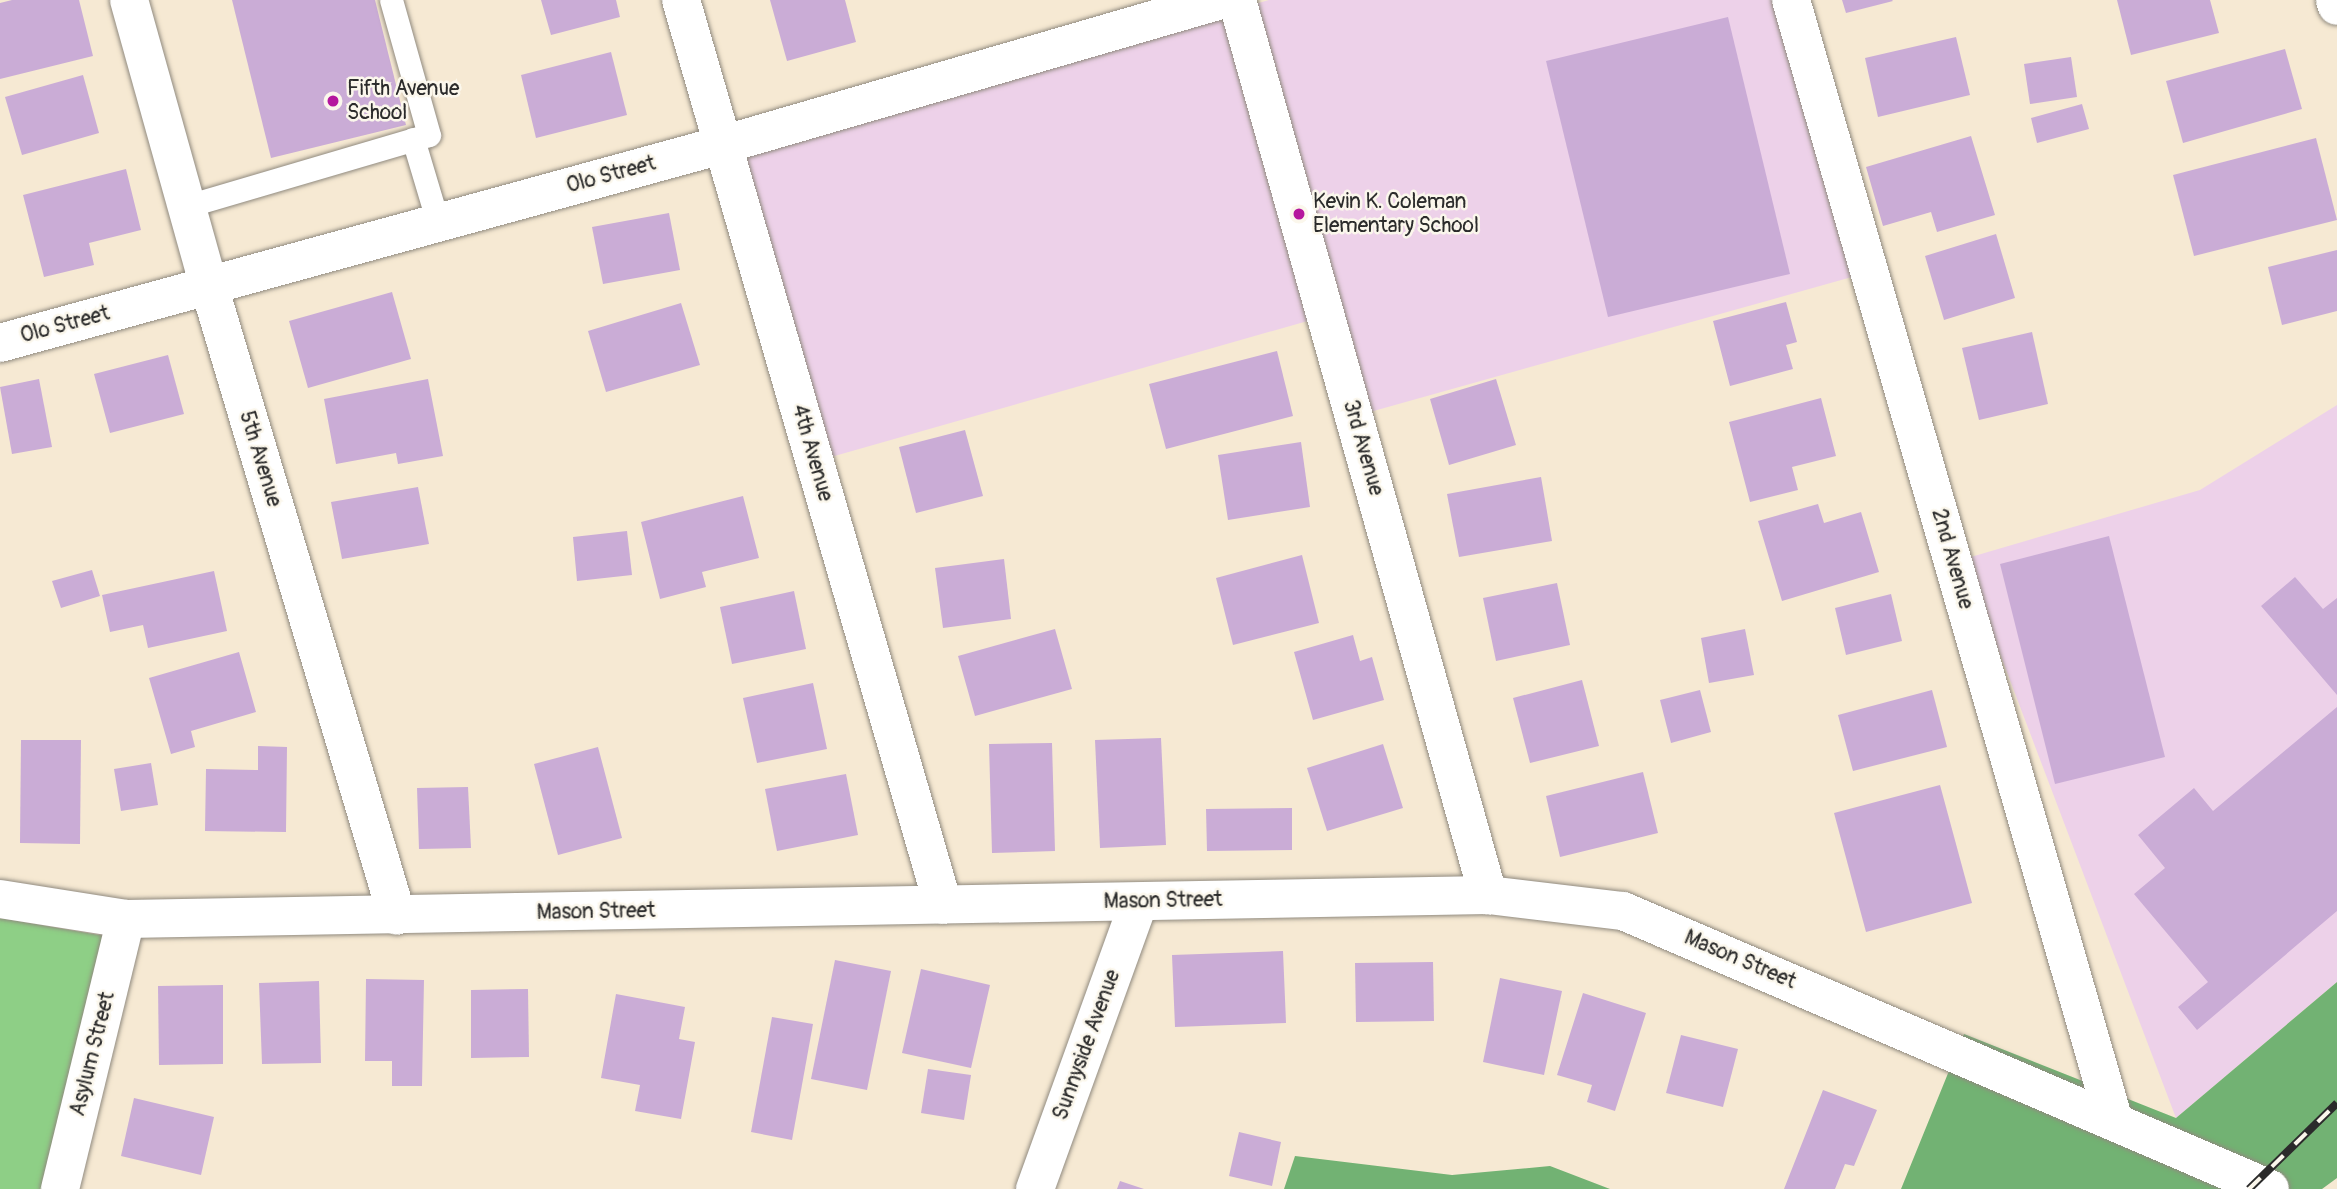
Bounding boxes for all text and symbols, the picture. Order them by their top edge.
place label: Fifth Avenue School [347,76,459,126]
marker: Fifth Avenue School [325,93,341,109]
street label: Olo Street [564,151,658,199]
place label: Kevin K. Coleman Elementary School [1313,189,1479,239]
marker: Kevin K. Coleman Elementary School [1291,206,1307,222]
street label: Olo Street [18,301,112,349]
street label: 3rd Avenue [1337,397,1389,499]
street label: 4th Avenue [786,402,838,504]
street label: 5th Avenue [234,408,286,510]
street label: 2nd Avenue [1926,506,1978,612]
street label: Mason Street [1103,887,1223,915]
street label: Mason Street [536,898,656,926]
street label: Mason Street [1680,925,1800,995]
street label: Sunnyside Avenue [1048,966,1126,1124]
street label: Asylum Street [65,989,121,1119]

